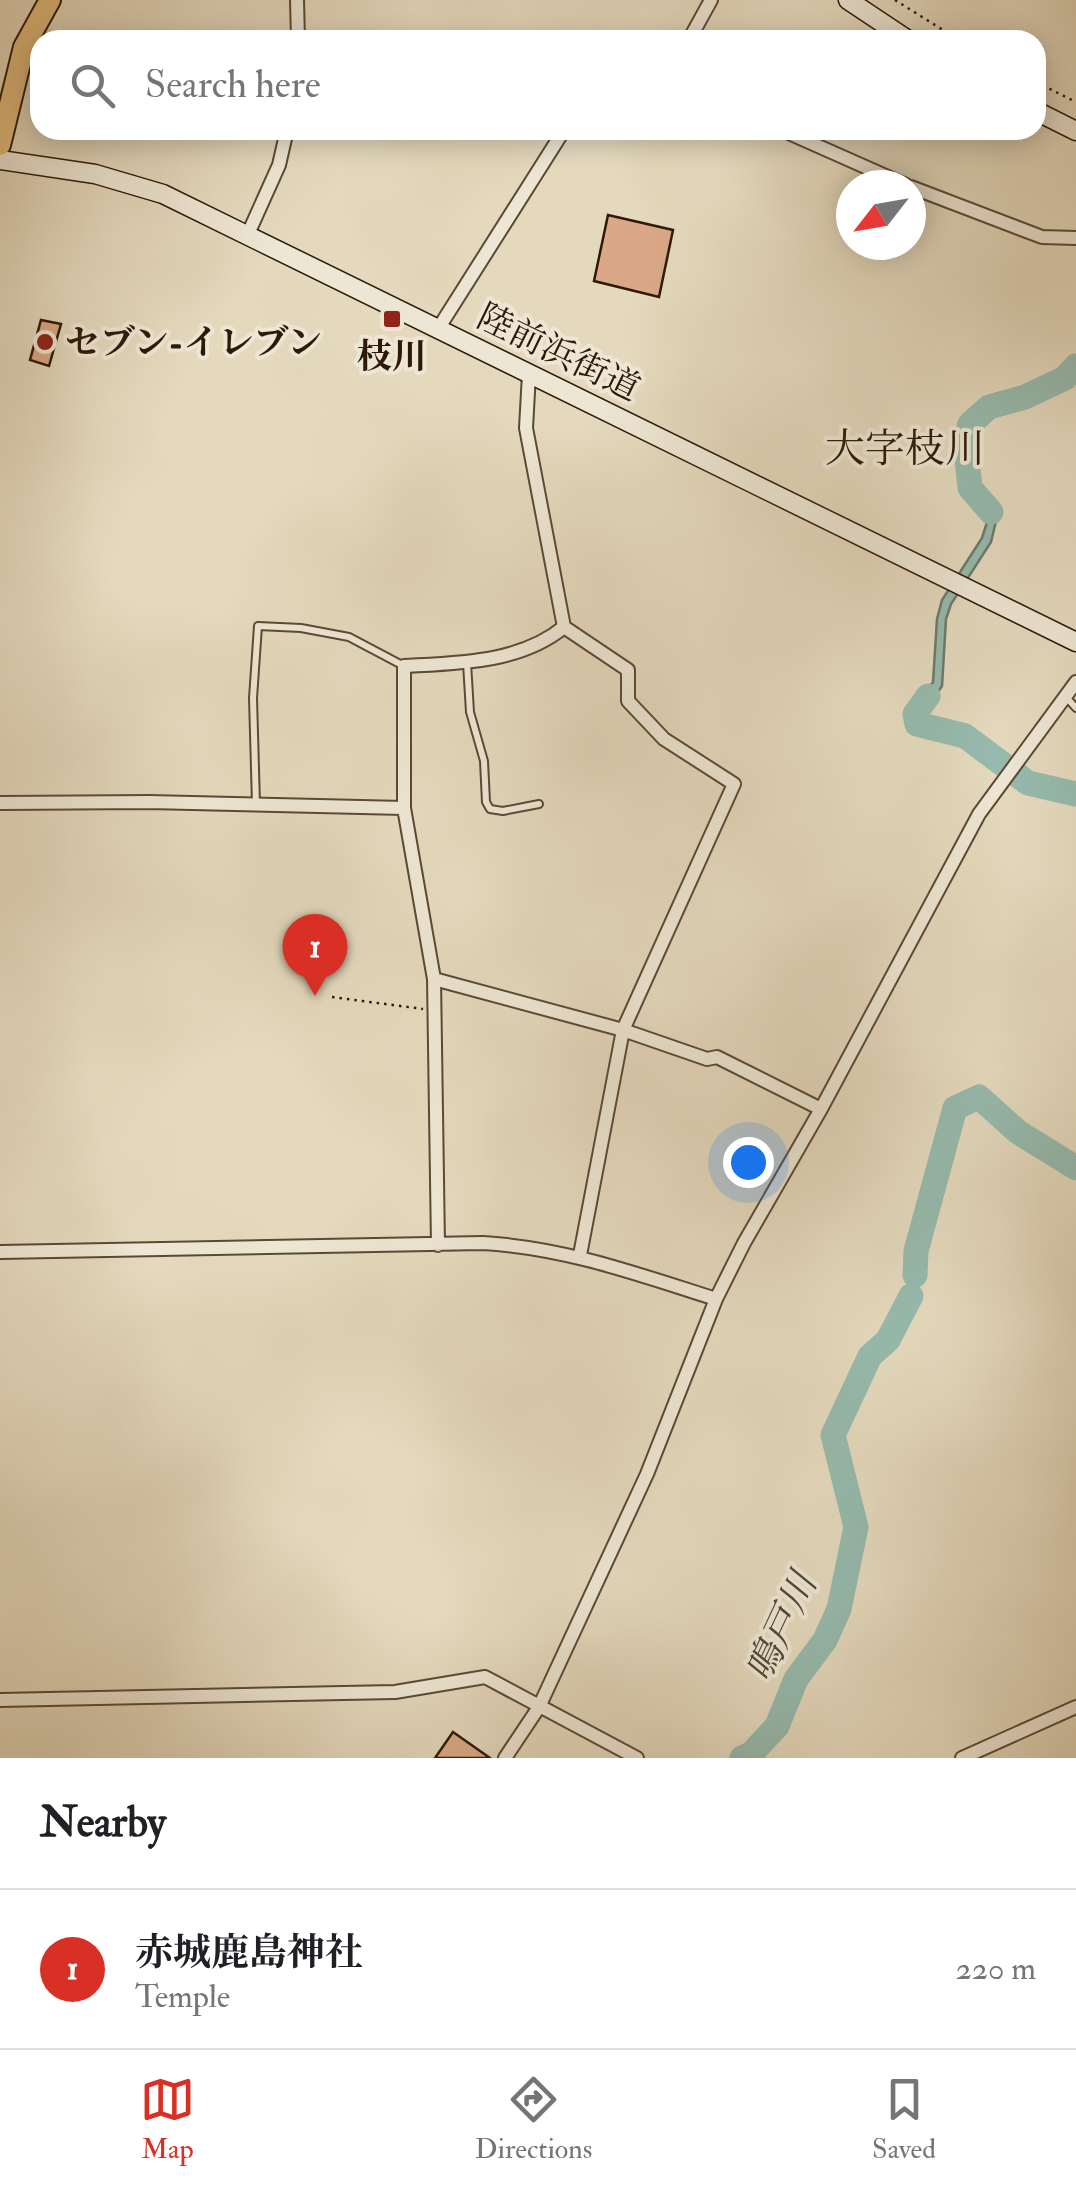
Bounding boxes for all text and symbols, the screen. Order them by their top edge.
search box [30,30,1046,140]
icon: search [65,58,120,113]
text: Search here [145,61,321,109]
north arrow [836,170,926,260]
street label: 陸前浜街道 [470,295,647,411]
marker: 枝川 [381,308,403,330]
place label: セブン-イレブン [65,321,322,365]
marker: セブン-イレブン [34,331,56,353]
place label: 枝川 [357,335,427,379]
district label: 大字枝川 [825,424,985,475]
pin: 1 [282,914,348,996]
your location [723,1137,774,1188]
water label: 鳴戸川 [736,1562,829,1689]
text: Nearby [40,1797,166,1849]
text: 赤城鹿島神社 [135,1929,363,1977]
text: 1 [67,1949,78,1989]
text: 220 m [956,1949,1036,1989]
text: Temple [135,1977,230,2017]
tab: Map [140,2072,195,2167]
tab: Directions [475,2072,592,2167]
tab: Saved [872,2072,936,2167]

